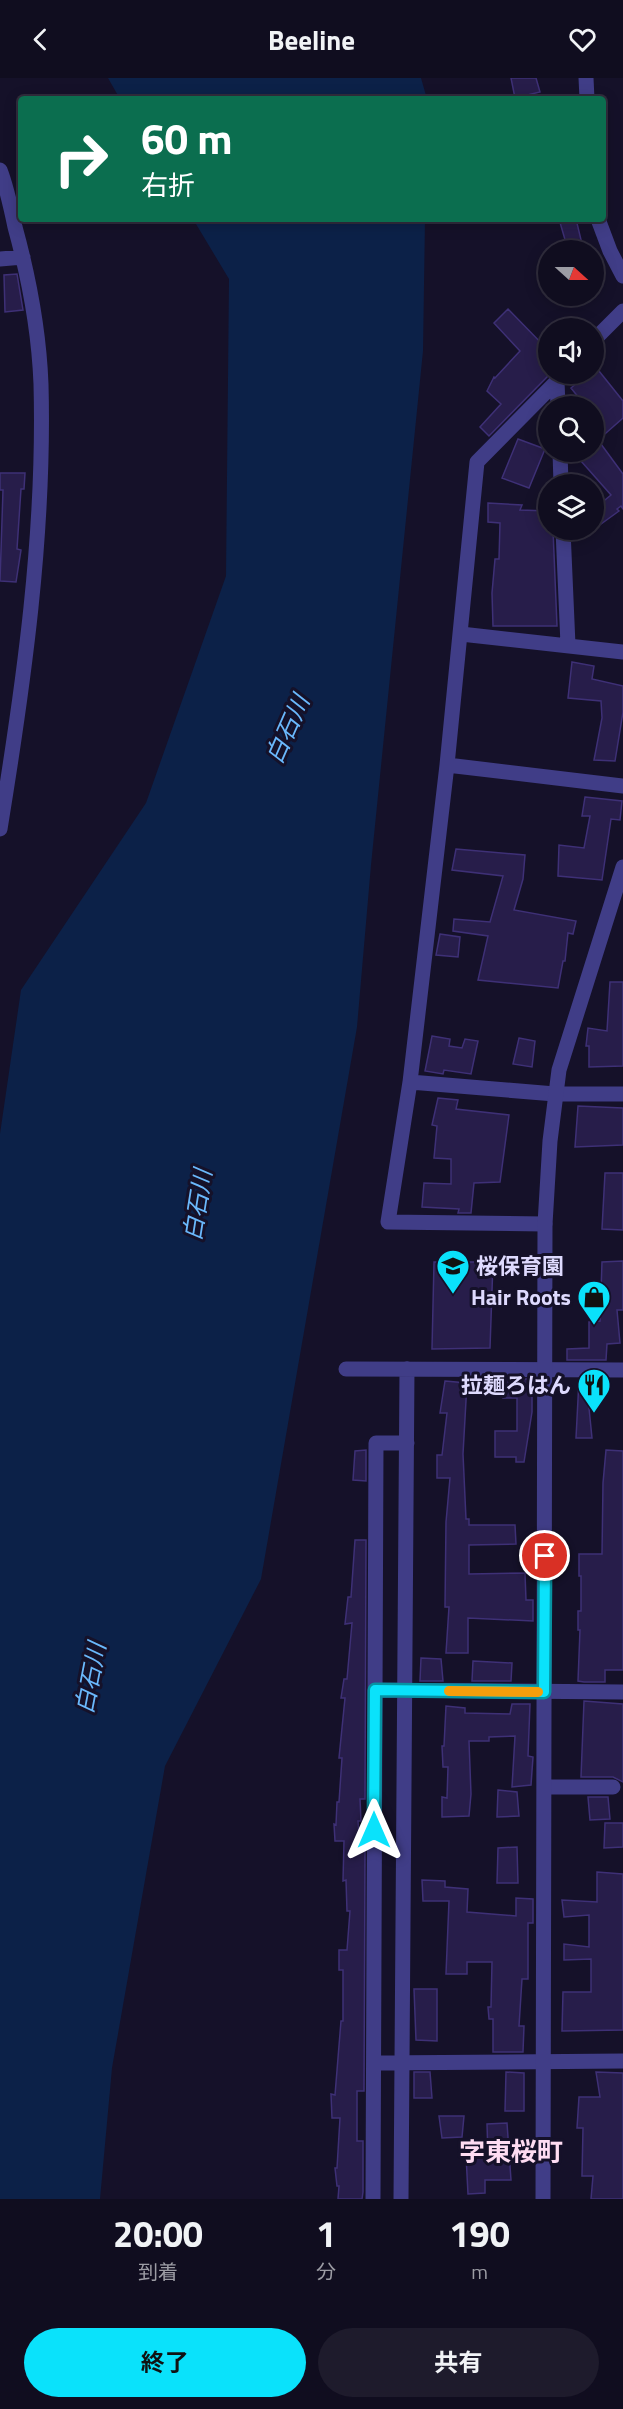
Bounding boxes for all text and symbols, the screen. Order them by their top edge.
text: Beeline [268,19,355,60]
icon: back [24,23,57,56]
icon: heart [566,23,599,56]
text: 60 m [141,106,233,170]
icon: right [42,120,120,198]
text: 右折 [141,164,195,205]
north arrow [538,240,604,306]
map controls [538,240,604,540]
button: sound [538,318,604,384]
button: search [538,396,604,462]
button: layers [538,474,604,540]
water label: 白石川 [256,686,319,769]
water label: 白石川 [174,1164,221,1243]
school or university icon: 桜保育園 [435,1248,471,1295]
place label: 桜保育園 [476,1249,564,1283]
shop icon: Hair Roots [576,1279,612,1326]
place label: Hair Roots [471,1280,571,1314]
restaurant icon: 拉麺ろはん [576,1367,612,1414]
place label: 拉麺ろはん [461,1368,571,1402]
pin [519,1530,570,1581]
icon: arrive [528,1539,561,1572]
water label: 白石川 [65,1636,115,1717]
position arrow [342,1798,406,1862]
district label: 字東桜町 [459,2132,563,2171]
text: 20:00 [113,2206,203,2261]
text: 1 [316,2206,336,2261]
text: 190 [449,2206,510,2261]
text: 到着 [138,2256,178,2287]
text: 分 [316,2256,336,2287]
text: m [471,2256,488,2287]
button: 終了 [24,2328,306,2397]
button: 共有 [318,2328,599,2397]

